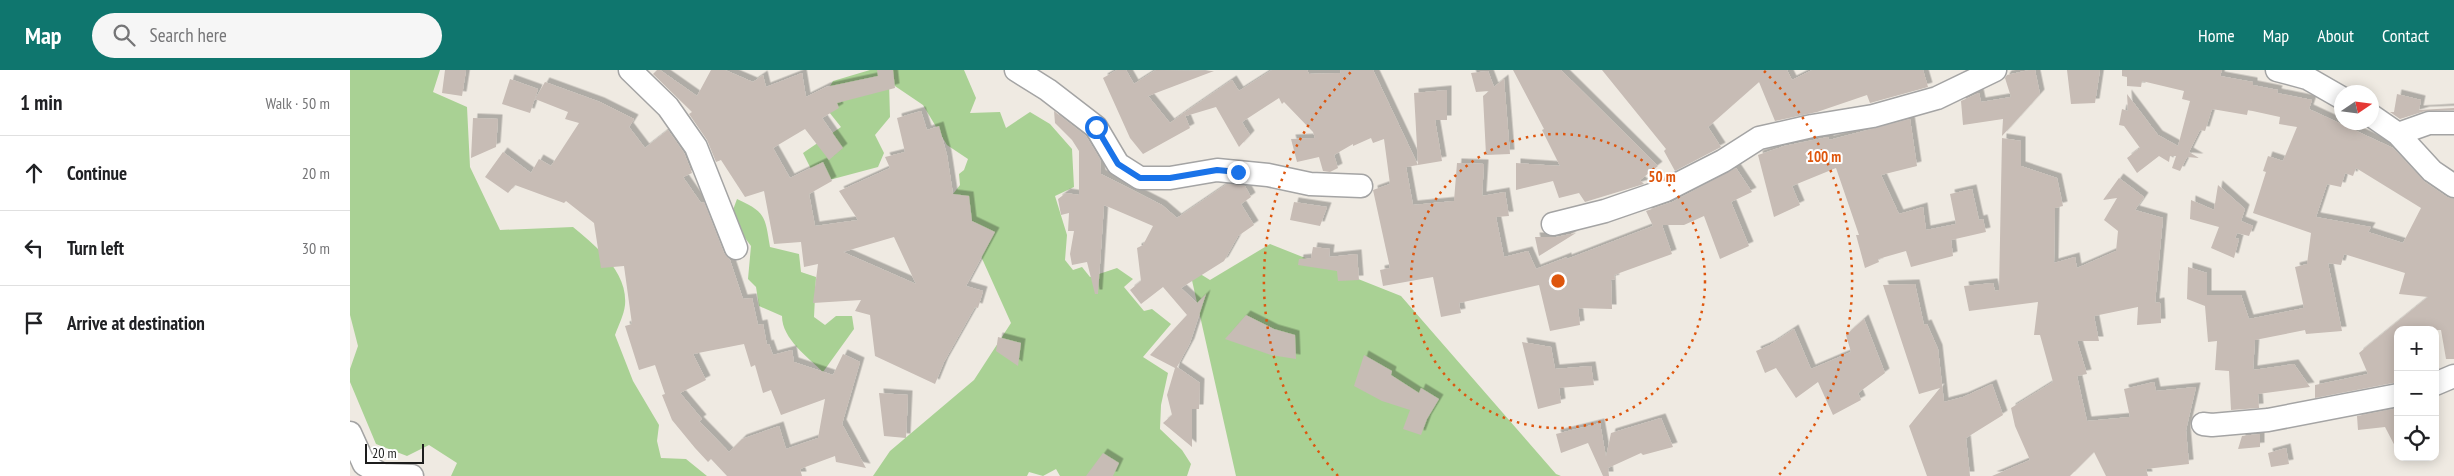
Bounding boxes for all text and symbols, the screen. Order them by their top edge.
search box [92,13,442,58]
text: Map [25,20,62,51]
icon: search [110,21,138,49]
text: Search here [150,23,227,47]
text: Home [2198,24,2235,47]
text: Map [2263,24,2289,47]
text: About [2317,24,2354,47]
text: Contact [2382,24,2429,47]
north arrow [2334,85,2379,130]
text: 1 min [20,89,62,116]
text: Walk · 50 m [265,93,330,113]
route start [1085,116,1108,139]
text: 100 m [1807,147,1841,166]
icon: ahead [20,159,48,187]
text: Continue [67,161,127,185]
route end [1227,161,1250,184]
text: 20 m [302,163,330,183]
text: 50 m [1648,167,1676,186]
icon: left [20,234,48,262]
text: Turn left [67,236,124,260]
text: 30 m [302,238,330,258]
centre of rings [1549,272,1567,290]
icon: arrive [20,309,48,337]
text: Arrive at destination [67,311,205,335]
map controls [2394,326,2439,461]
button: + [2394,326,2439,371]
button: − [2394,371,2439,416]
button: locate [2394,416,2439,461]
scale bar [365,441,424,464]
text: 20 m [372,444,397,462]

